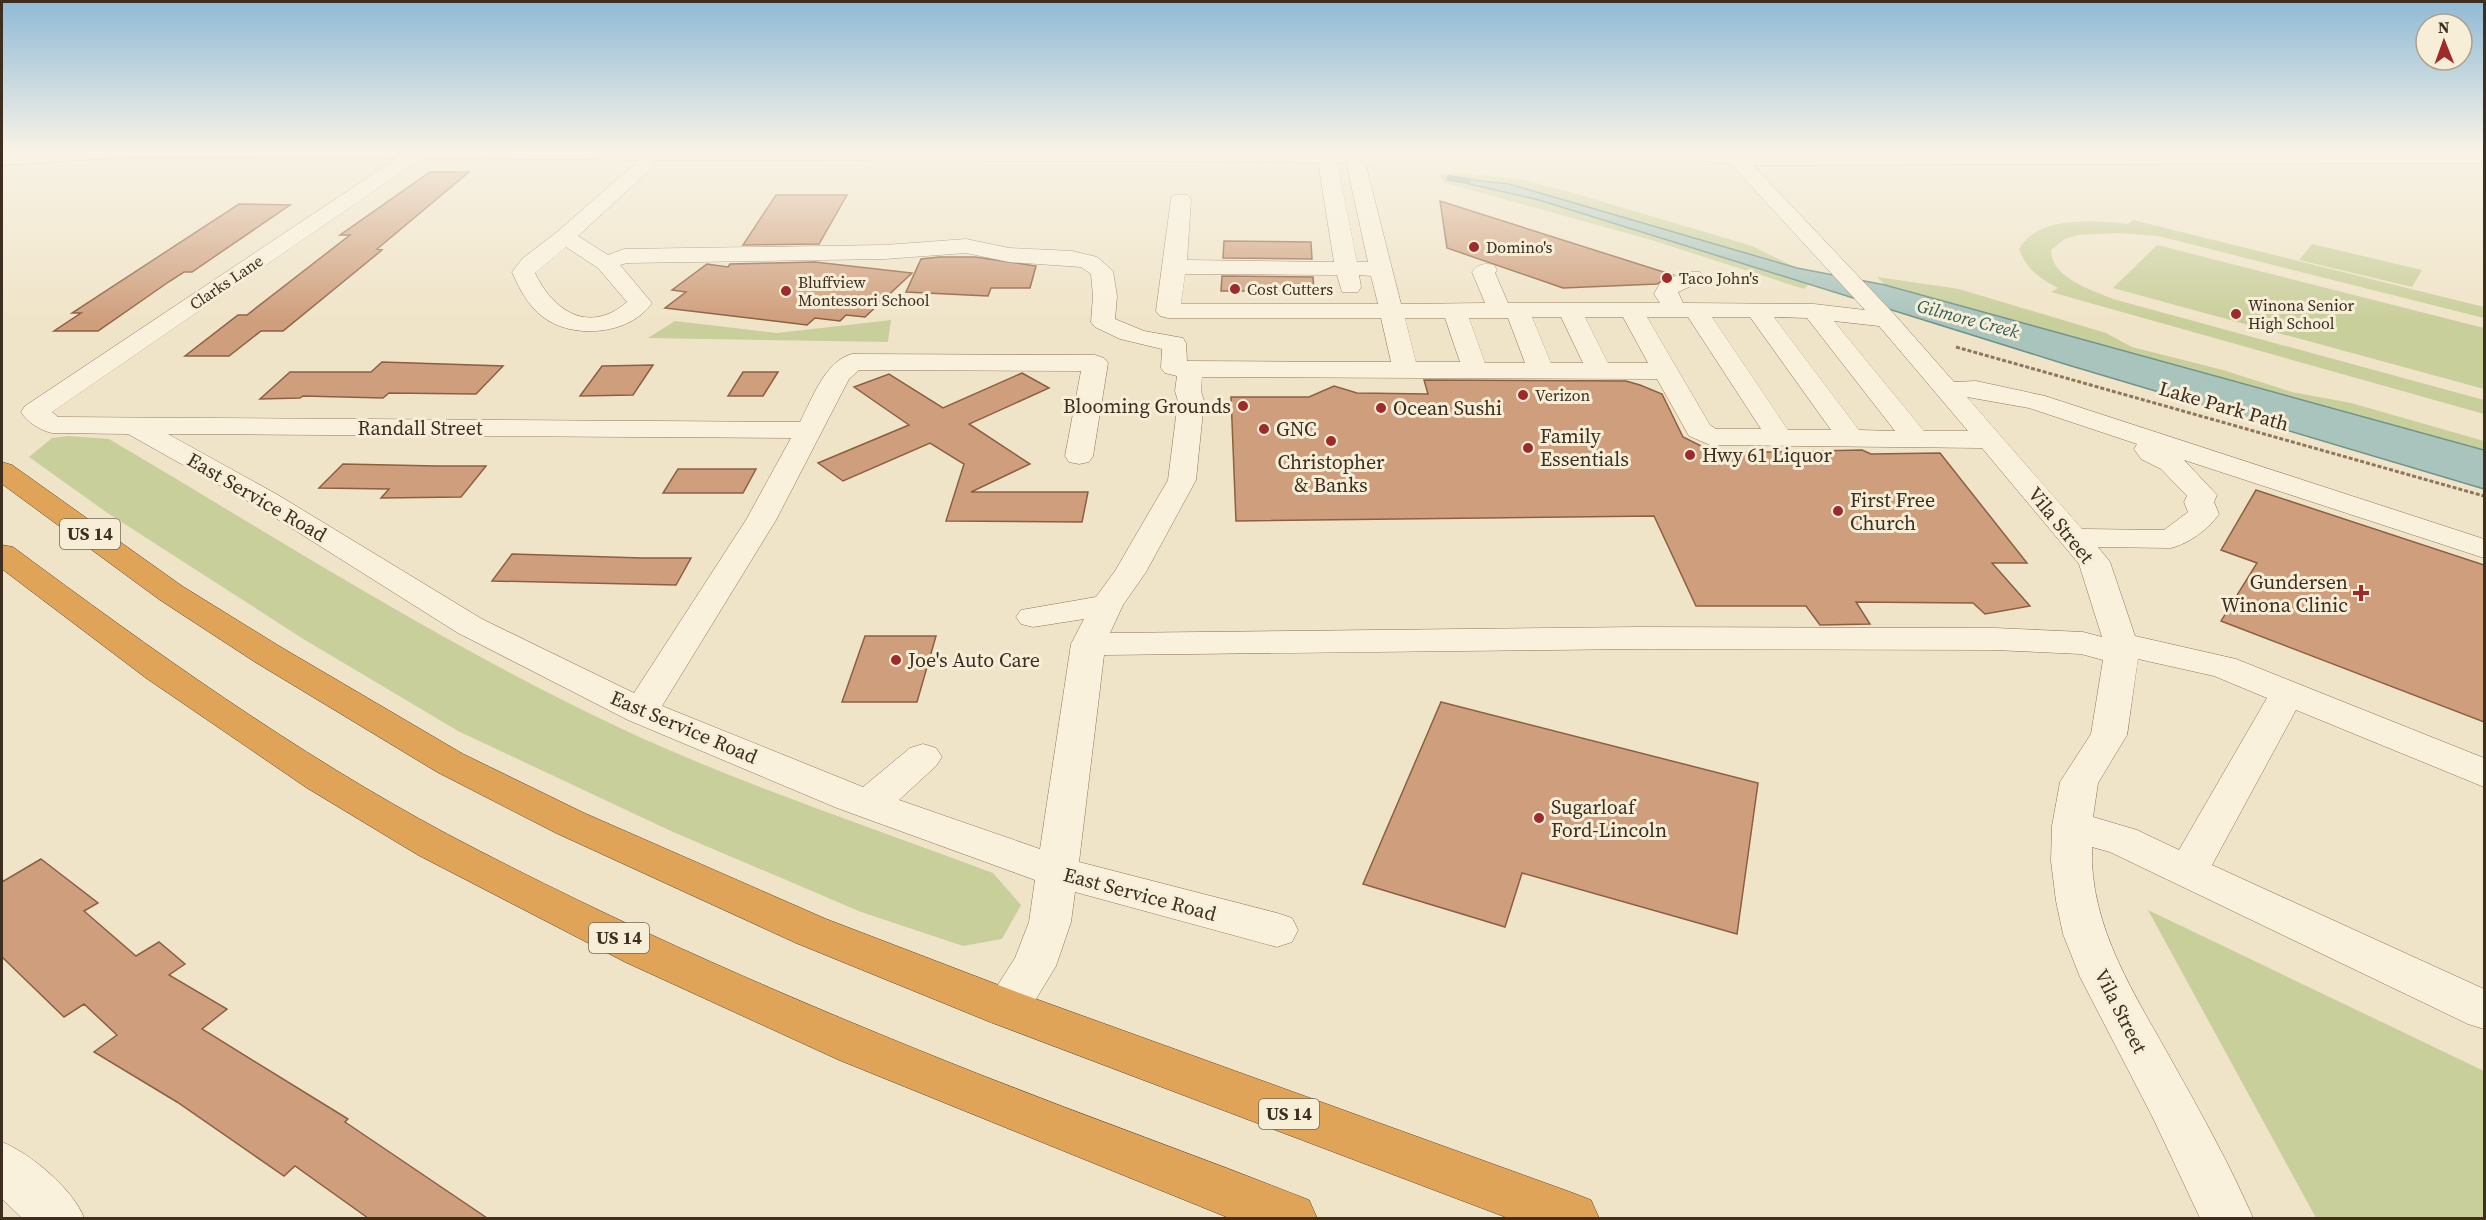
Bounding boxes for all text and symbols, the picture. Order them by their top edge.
north arrow [2414,12,2474,72]
text: N [2438,16,2450,38]
place label: Domino's [1486,236,1553,258]
marker: Domino's [1467,240,1481,254]
street label: Clarks Lane [185,249,267,315]
place label: Taco John's [1679,267,1759,289]
place label: Bluffview Montessori School [798,271,930,311]
marker: Taco John's [1660,271,1674,285]
place label: Cost Cutters [1247,278,1333,300]
marker: Cost Cutters [1228,282,1242,296]
marker: Bluffview Montessori School [779,284,793,298]
water label: Gilmore Creek [1914,293,2022,344]
place label: Winona Senior High School [2248,294,2354,334]
marker: Winona Senior High School [2229,307,2243,321]
street label: Lake Park Path [2156,374,2292,438]
place label: Verizon [1535,384,1590,406]
marker: Verizon [1516,388,1530,402]
place label: Blooming Grounds [1063,392,1231,420]
place label: Ocean Sushi [1393,394,1502,422]
marker: Blooming Grounds [1236,399,1250,413]
marker: Ocean Sushi [1374,401,1388,415]
street label: Randall Street [358,414,483,442]
place label: GNC [1276,415,1317,443]
marker: GNC [1257,422,1271,436]
place label: Family Essentials [1540,422,1629,473]
marker: Christopher & Banks [1324,434,1338,448]
marker: Family Essentials [1521,441,1535,455]
place label: Hwy 61 Liquor [1702,441,1832,469]
street label: East Service Road [182,446,333,549]
place label: Christopher & Banks [1277,448,1385,499]
marker: Hwy 61 Liquor [1683,448,1697,462]
street label: Vila Street [2021,481,2101,570]
place label: First Free Church [1850,486,1935,537]
marker: First Free Church [1831,504,1845,518]
road number: US 14 [60,519,120,549]
place label: Gundersen Winona Clinic [2221,568,2348,619]
marker: Gundersen Winona Clinic [2352,584,2370,602]
place label: Joe's Auto Care [907,646,1040,674]
marker: Joe's Auto Care [889,653,903,667]
street label: East Service Road [606,683,762,771]
place label: Sugarloaf Ford-Lincoln [1551,793,1667,844]
marker: Sugarloaf Ford-Lincoln [1532,811,1546,825]
street label: East Service Road [1060,860,1220,928]
road number: US 14 [589,923,649,953]
street label: Vila Street [2088,964,2154,1058]
road number: US 14 [1259,1099,1319,1129]

